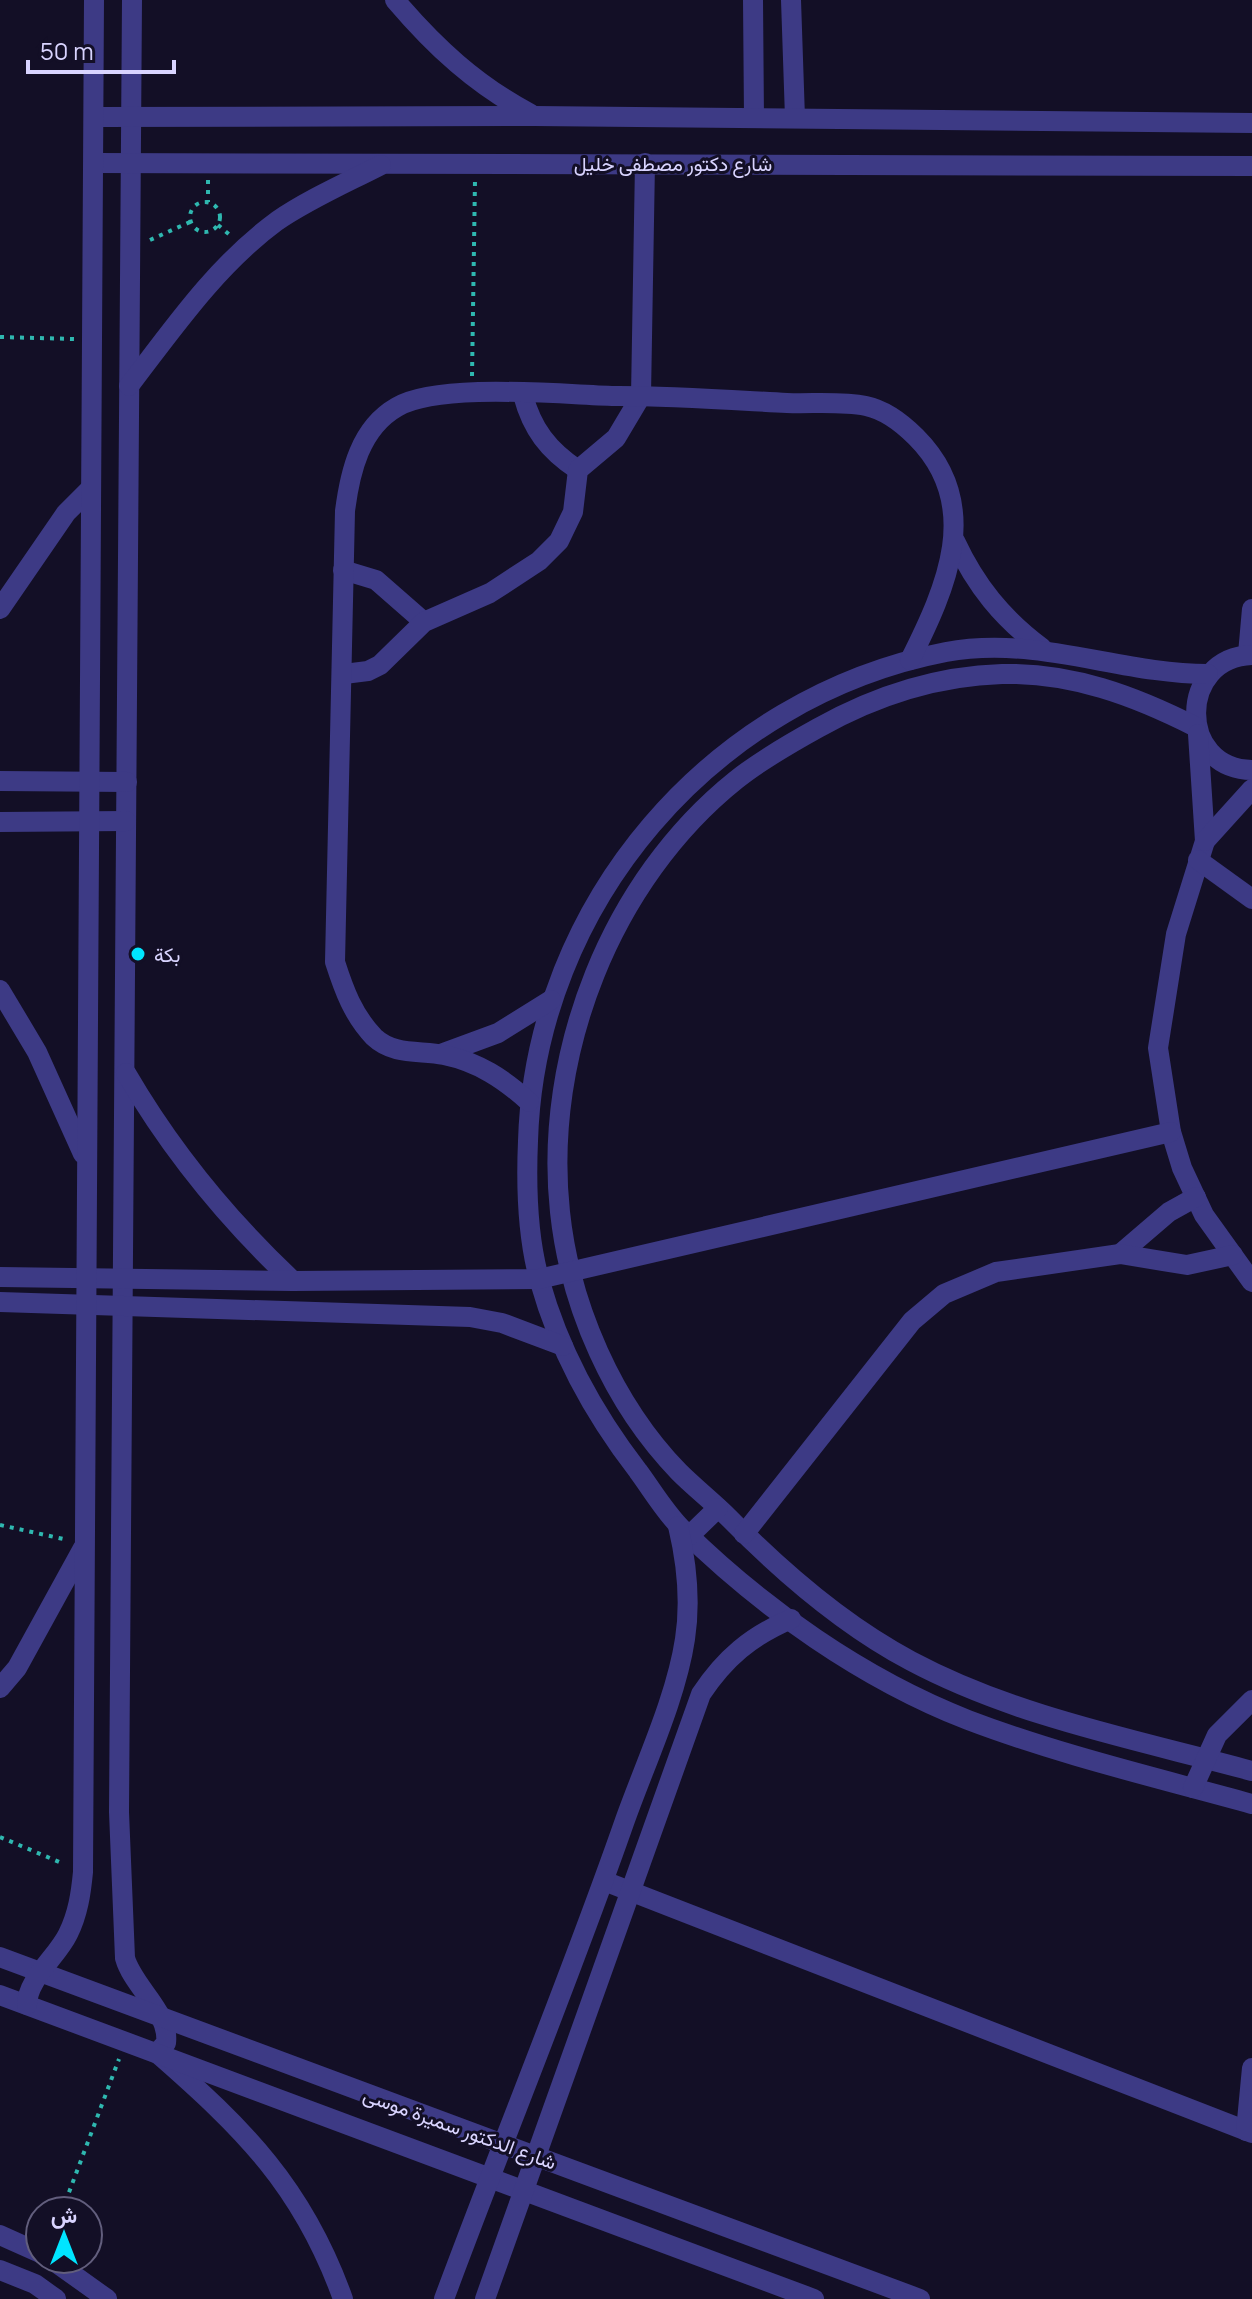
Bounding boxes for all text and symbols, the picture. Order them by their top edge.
scale bar [28,24,174,74]
text: 50 m [40,34,94,67]
street label: شارع دكتور مصطفى خليل [574,150,772,178]
place label: بكة [154,941,180,968]
marker: بكة [129,945,147,963]
street label: شارع الدكتور سميرة موسى [359,2080,560,2176]
north arrow [24,2195,104,2275]
text: ش [51,2200,77,2230]

